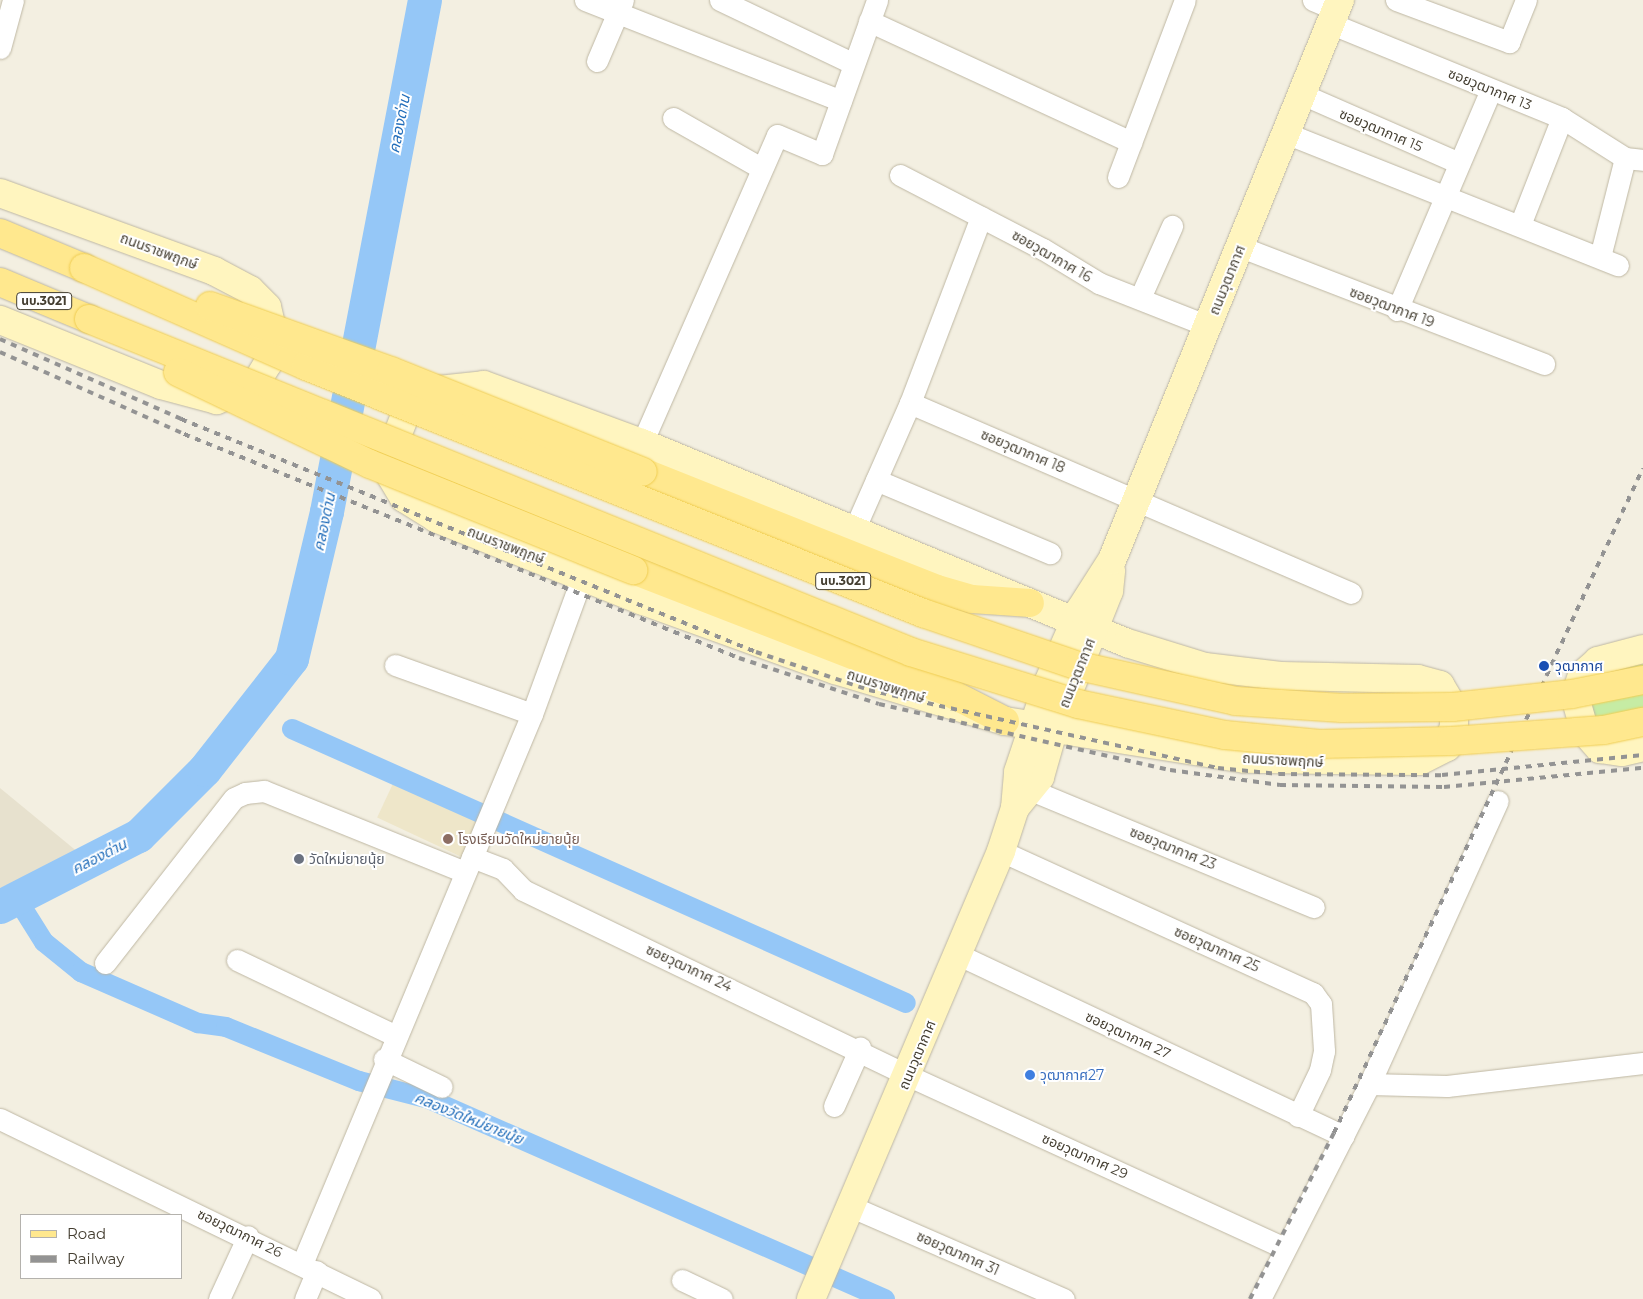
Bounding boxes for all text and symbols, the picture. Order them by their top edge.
street label: ซอยวุฒากาศ 13 [1446,65,1534,113]
water label: คลองด่าน [385,93,413,155]
street label: ซอยวุฒากาศ 15 [1337,105,1425,155]
street label: ซอยวุฒากาศ 16 [1009,226,1095,286]
street label: ถนนราชพฤกษ์ [118,229,200,273]
street label: ถนนวุฒากาศ [1205,243,1249,317]
street label: ซอยวุฒากาศ 19 [1347,283,1437,331]
road number: นบ.3021 [15,292,73,310]
street label: ซอยวุฒากาศ 18 [978,426,1068,476]
water label: คลองด่าน [309,491,339,553]
street label: ถนนราชพฤกษ์ [465,523,547,567]
road number: นบ.3021 [814,572,872,590]
street label: ถนนวุฒากาศ [1055,636,1099,710]
place label: วุฒากาศ [1555,658,1603,674]
marker: วุฒากาศ [1537,659,1551,673]
street label: ถนนราชพฤกษ์ [845,665,927,707]
street label: ถนนราชพฤกษ์ [1242,749,1324,771]
street label: ซอยวุฒากาศ 23 [1127,823,1219,873]
place label: โรงเรียนวัดใหม่ยายนุ้ย [458,831,580,847]
marker: โรงเรียนวัดใหม่ยายนุ้ย [442,833,454,845]
water label: คลองด่าน [69,835,129,877]
place label: วัดใหม่ยายนุ้ย [309,851,385,867]
marker: วัดใหม่ยายนุ้ย [293,853,305,865]
street label: ซอยวุฒากาศ 25 [1172,923,1262,975]
street label: ซอยวุฒากาศ 24 [643,941,735,995]
street label: ซอยวุฒากาศ 27 [1083,1008,1173,1062]
street label: ถนนวุฒากาศ [895,1018,939,1092]
place label: วุฒากาศ27 [1040,1067,1104,1083]
marker: วุฒากาศ27 [1024,1069,1036,1081]
water label: คลองวัดใหม่ยายนุ้ย [412,1088,526,1148]
street label: ซอยวุฒากาศ 29 [1039,1130,1131,1182]
street label: ซอยวุฒากาศ 26 [195,1205,285,1261]
legend [20,1214,182,1279]
text: Road [67,1224,106,1243]
street label: ซอยวุฒากาศ 31 [914,1227,1002,1279]
text: Railway [67,1249,124,1268]

